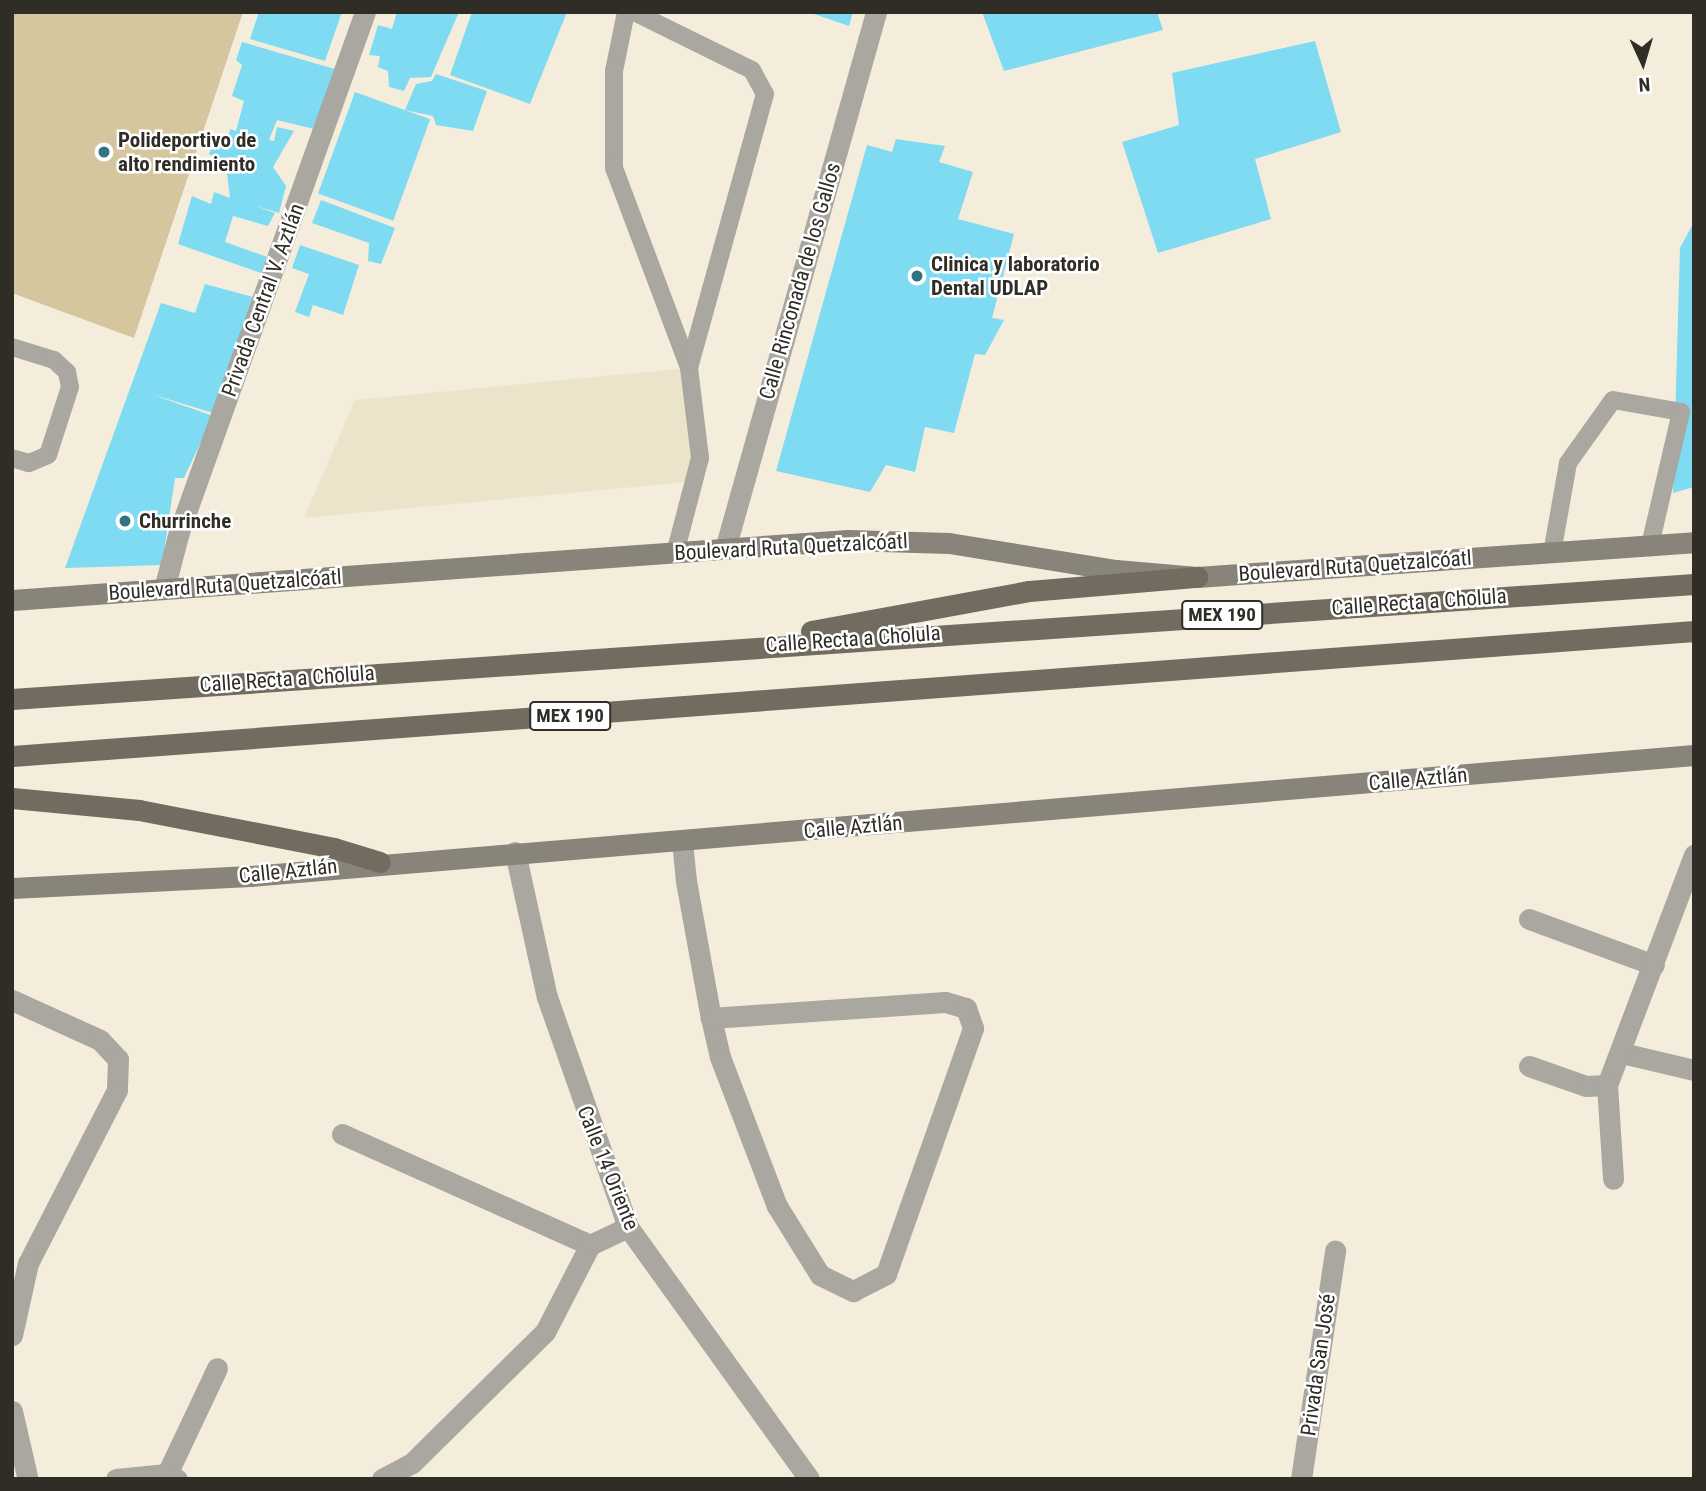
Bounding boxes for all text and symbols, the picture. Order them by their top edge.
north arrow [1608,28,1678,98]
text: N [1638,73,1651,96]
place label: Polideportivo de alto rendimiento [118,127,256,177]
marker: Polideportivo de alto rendimiento [96,144,112,160]
street label: Calle Rinconada de los Gallos [754,160,846,402]
street label: Privada Central V. Aztlán [216,200,310,400]
place label: Clinica y laboratorio Dental UDLAP [931,251,1100,301]
marker: Clinica y laboratorio Dental UDLAP [909,268,925,284]
place label: Churrinche [139,508,231,534]
marker: Churrinche [117,513,133,529]
street label: Boulevard Ruta Quetzalcóatl [674,528,908,566]
street label: Boulevard Ruta Quetzalcóatl [1238,545,1472,587]
street label: Boulevard Ruta Quetzalcóatl [108,564,342,606]
street label: Calle Recta a Cholula [1331,583,1507,621]
road number: MEX 190 [1180,600,1264,630]
street label: Calle Recta a Cholula [765,620,941,658]
street label: Calle Recta a Cholula [199,660,375,698]
road number: MEX 190 [528,701,612,732]
street label: Calle Aztlán [1368,762,1468,796]
street label: Calle Aztlán [803,810,903,844]
street label: Calle Aztlán [237,853,339,889]
street label: Calle 14 Oriente [572,1102,644,1234]
street label: Privada San José [1296,1292,1340,1438]

